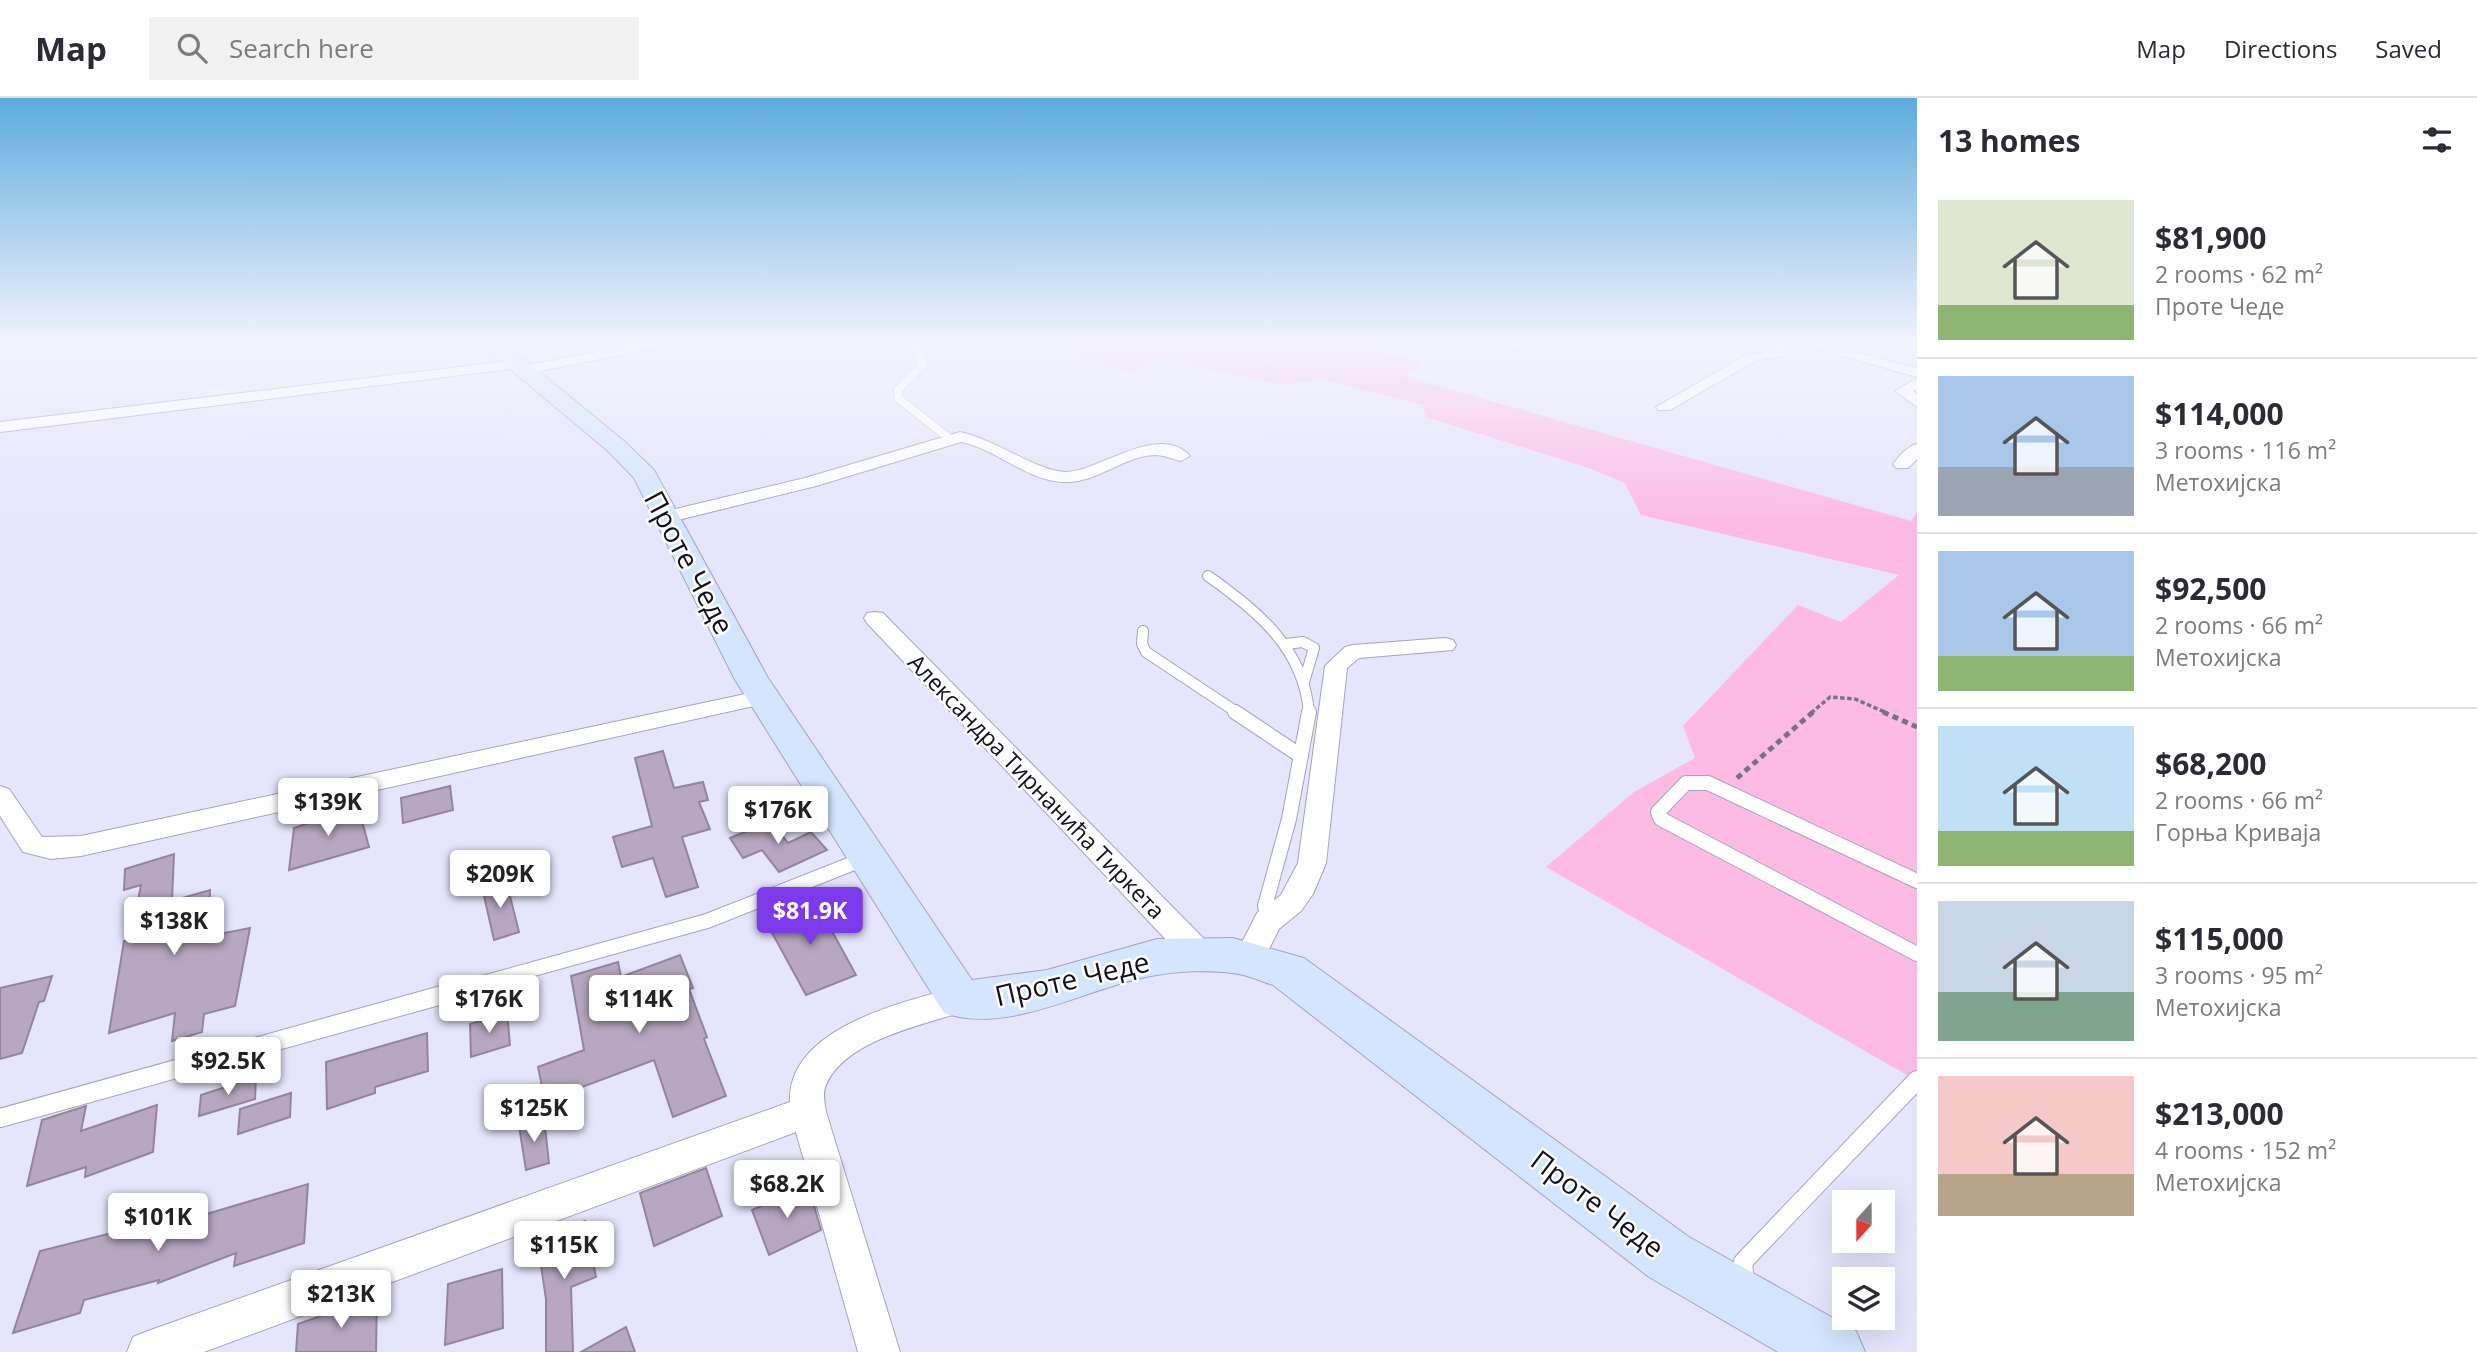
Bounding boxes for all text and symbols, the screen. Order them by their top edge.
search box [149,17,639,80]
text: Map [35,26,107,71]
icon: search [173,29,211,67]
text: Search here [229,30,374,66]
text: Map [2136,32,2186,65]
text: Directions [2224,32,2337,65]
text: Saved [2375,32,2442,65]
text: 13 homes [1938,120,2081,161]
icon: filters [2418,121,2456,159]
text: $81,900 [2155,217,2266,258]
icon: home [1994,228,2078,312]
text: 2 rooms · 62 m² [2155,258,2323,290]
text: Проте Чеде [2155,290,2284,322]
text: $114,000 [2155,393,2284,434]
icon: home [1994,404,2078,488]
text: 3 rooms · 116 m² [2155,434,2336,466]
text: Метохијска [2155,466,2281,498]
street label: Проте Чеде [636,484,744,640]
text: $92,500 [2155,568,2266,609]
icon: home [1994,579,2078,663]
text: 2 rooms · 66 m² [2155,609,2323,641]
text: Метохијска [2155,641,2281,673]
street label: Александра Тирнанића Тиркета [901,646,1173,926]
text: $68,200 [2155,743,2266,784]
icon: home [1994,754,2078,838]
pin: $139K [279,778,377,838]
text: 2 rooms · 66 m² [2155,784,2323,816]
text: $139K [294,785,362,817]
pin: $176K [729,786,827,846]
text: $176K [744,793,812,825]
text: Горња Криваја [2155,816,2321,848]
pin: $209K [451,850,549,910]
text: $209K [466,857,534,889]
pin: $81.9K [753,888,867,947]
text: $81.9K [773,894,847,926]
pin: $138K [125,898,223,957]
text: $138K [140,904,208,936]
text: $115,000 [2155,918,2284,959]
icon: home [1994,929,2078,1013]
street label: Проте Чеде [991,942,1153,1014]
text: 3 rooms · 95 m² [2155,959,2323,991]
pin: $176K [440,976,538,1035]
pin: $114K [590,976,688,1035]
text: $176K [455,982,523,1014]
text: $114K [605,982,673,1014]
text: Метохијска [2155,991,2281,1023]
pin: $92.5K [171,1038,285,1097]
text: $92.5K [191,1044,265,1076]
pin: $125K [485,1084,583,1144]
text: $125K [500,1091,568,1123]
text: $213,000 [2155,1093,2284,1134]
icon: home [1994,1104,2078,1188]
text: 4 rooms · 152 m² [2155,1134,2336,1166]
street label: Проте Чеде [1524,1140,1672,1266]
pin: $68.2K [730,1160,844,1220]
text: Метохијска [2155,1166,2281,1198]
text: $68.2K [750,1167,824,1199]
north arrow [1832,1190,1895,1253]
map controls [1832,1190,1895,1330]
pin: $101K [109,1194,207,1253]
text: $101K [124,1200,192,1232]
pin: $115K [515,1222,613,1281]
text: $115K [530,1228,598,1260]
button: layers [1832,1267,1895,1330]
pin: $213K [292,1270,390,1330]
text: $213K [307,1277,375,1309]

